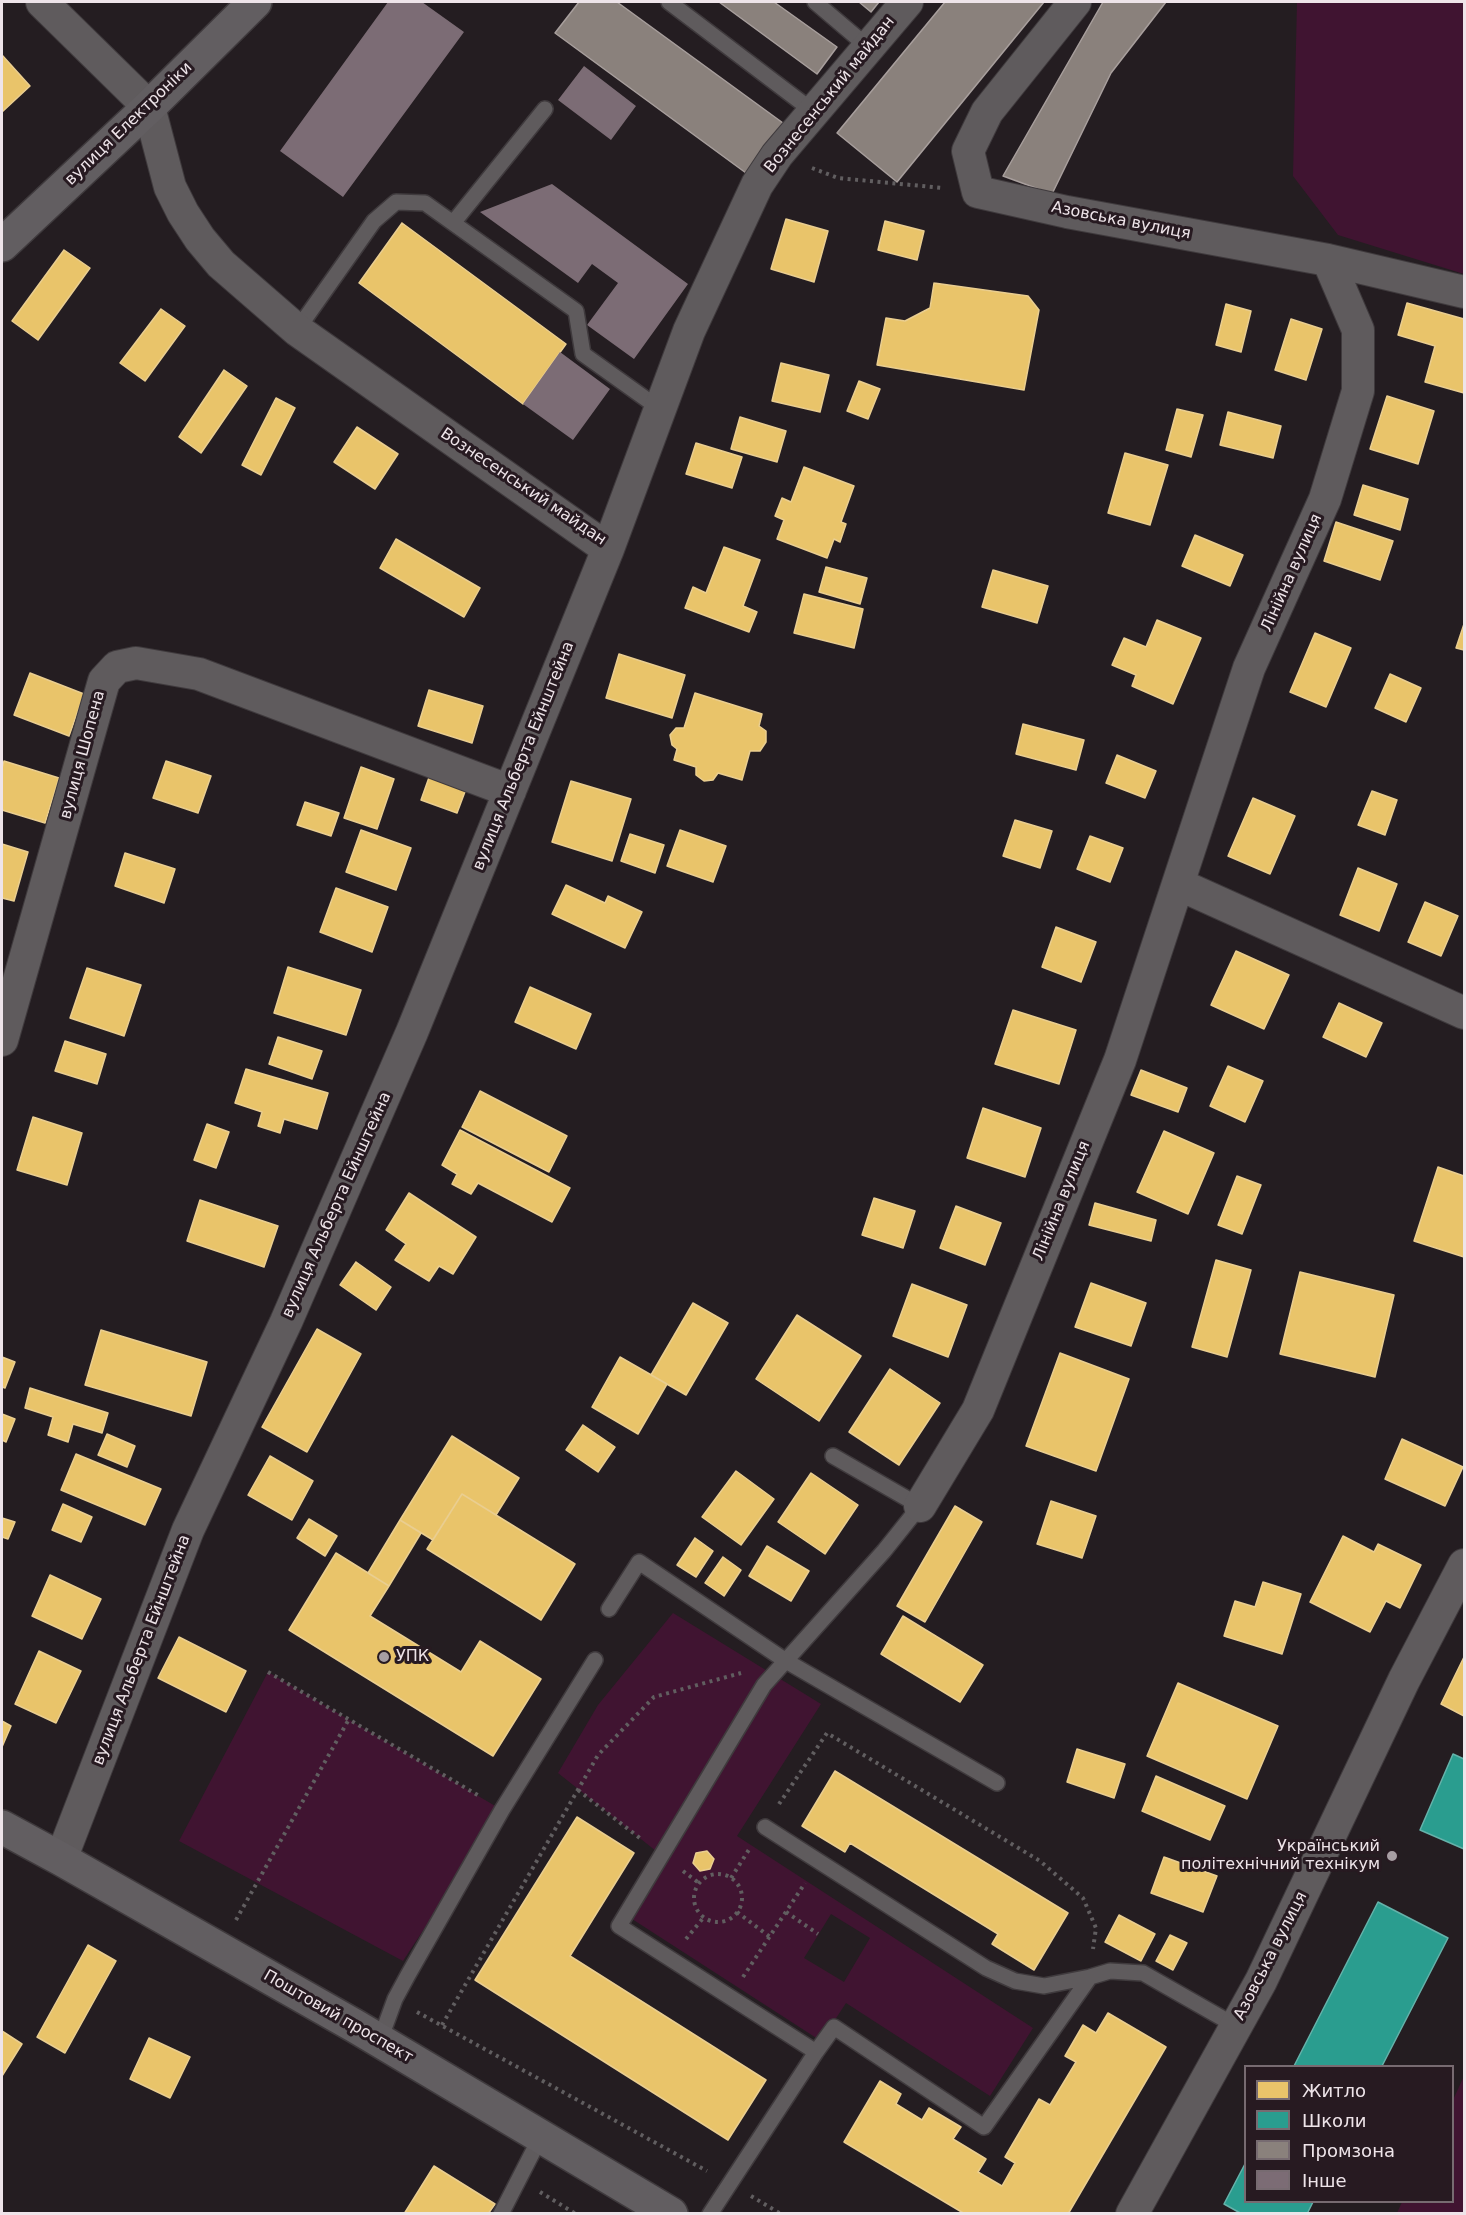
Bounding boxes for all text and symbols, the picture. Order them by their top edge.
street label: Вознесенський майдан [761,13,899,177]
street label: вулиця Електроніки [61,58,197,190]
street label: Азовська вулиця [1050,198,1192,244]
street label: Вознесенський майдан [436,424,610,550]
street label: Лінійна вулиця [1257,511,1327,635]
street label: вулиця Альберта Ейнштейна [469,639,579,873]
street label: вулиця Шопена [57,688,109,822]
street label: вулиця Альберта Ейнштейна [278,1089,396,1321]
street label: Лінійна вулиця [1029,1138,1095,1264]
street label: вулиця Альберта Ейнштейна [89,1532,195,1768]
place label: УПК [396,1647,429,1667]
marker: УПК [377,1650,391,1664]
place label: Український політехнічний технікум [1181,1837,1380,1875]
marker: Український політехнічний технікум [1385,1849,1399,1863]
street label: Азовська вулиця [1230,1889,1312,2023]
street label: Поштовий проспект [260,1966,416,2068]
legend [1244,2065,1454,2203]
text: Житло [1302,2080,1366,2101]
text: Школи [1302,2110,1366,2131]
text: Промзона [1302,2140,1395,2161]
text: Інше [1302,2170,1347,2191]

